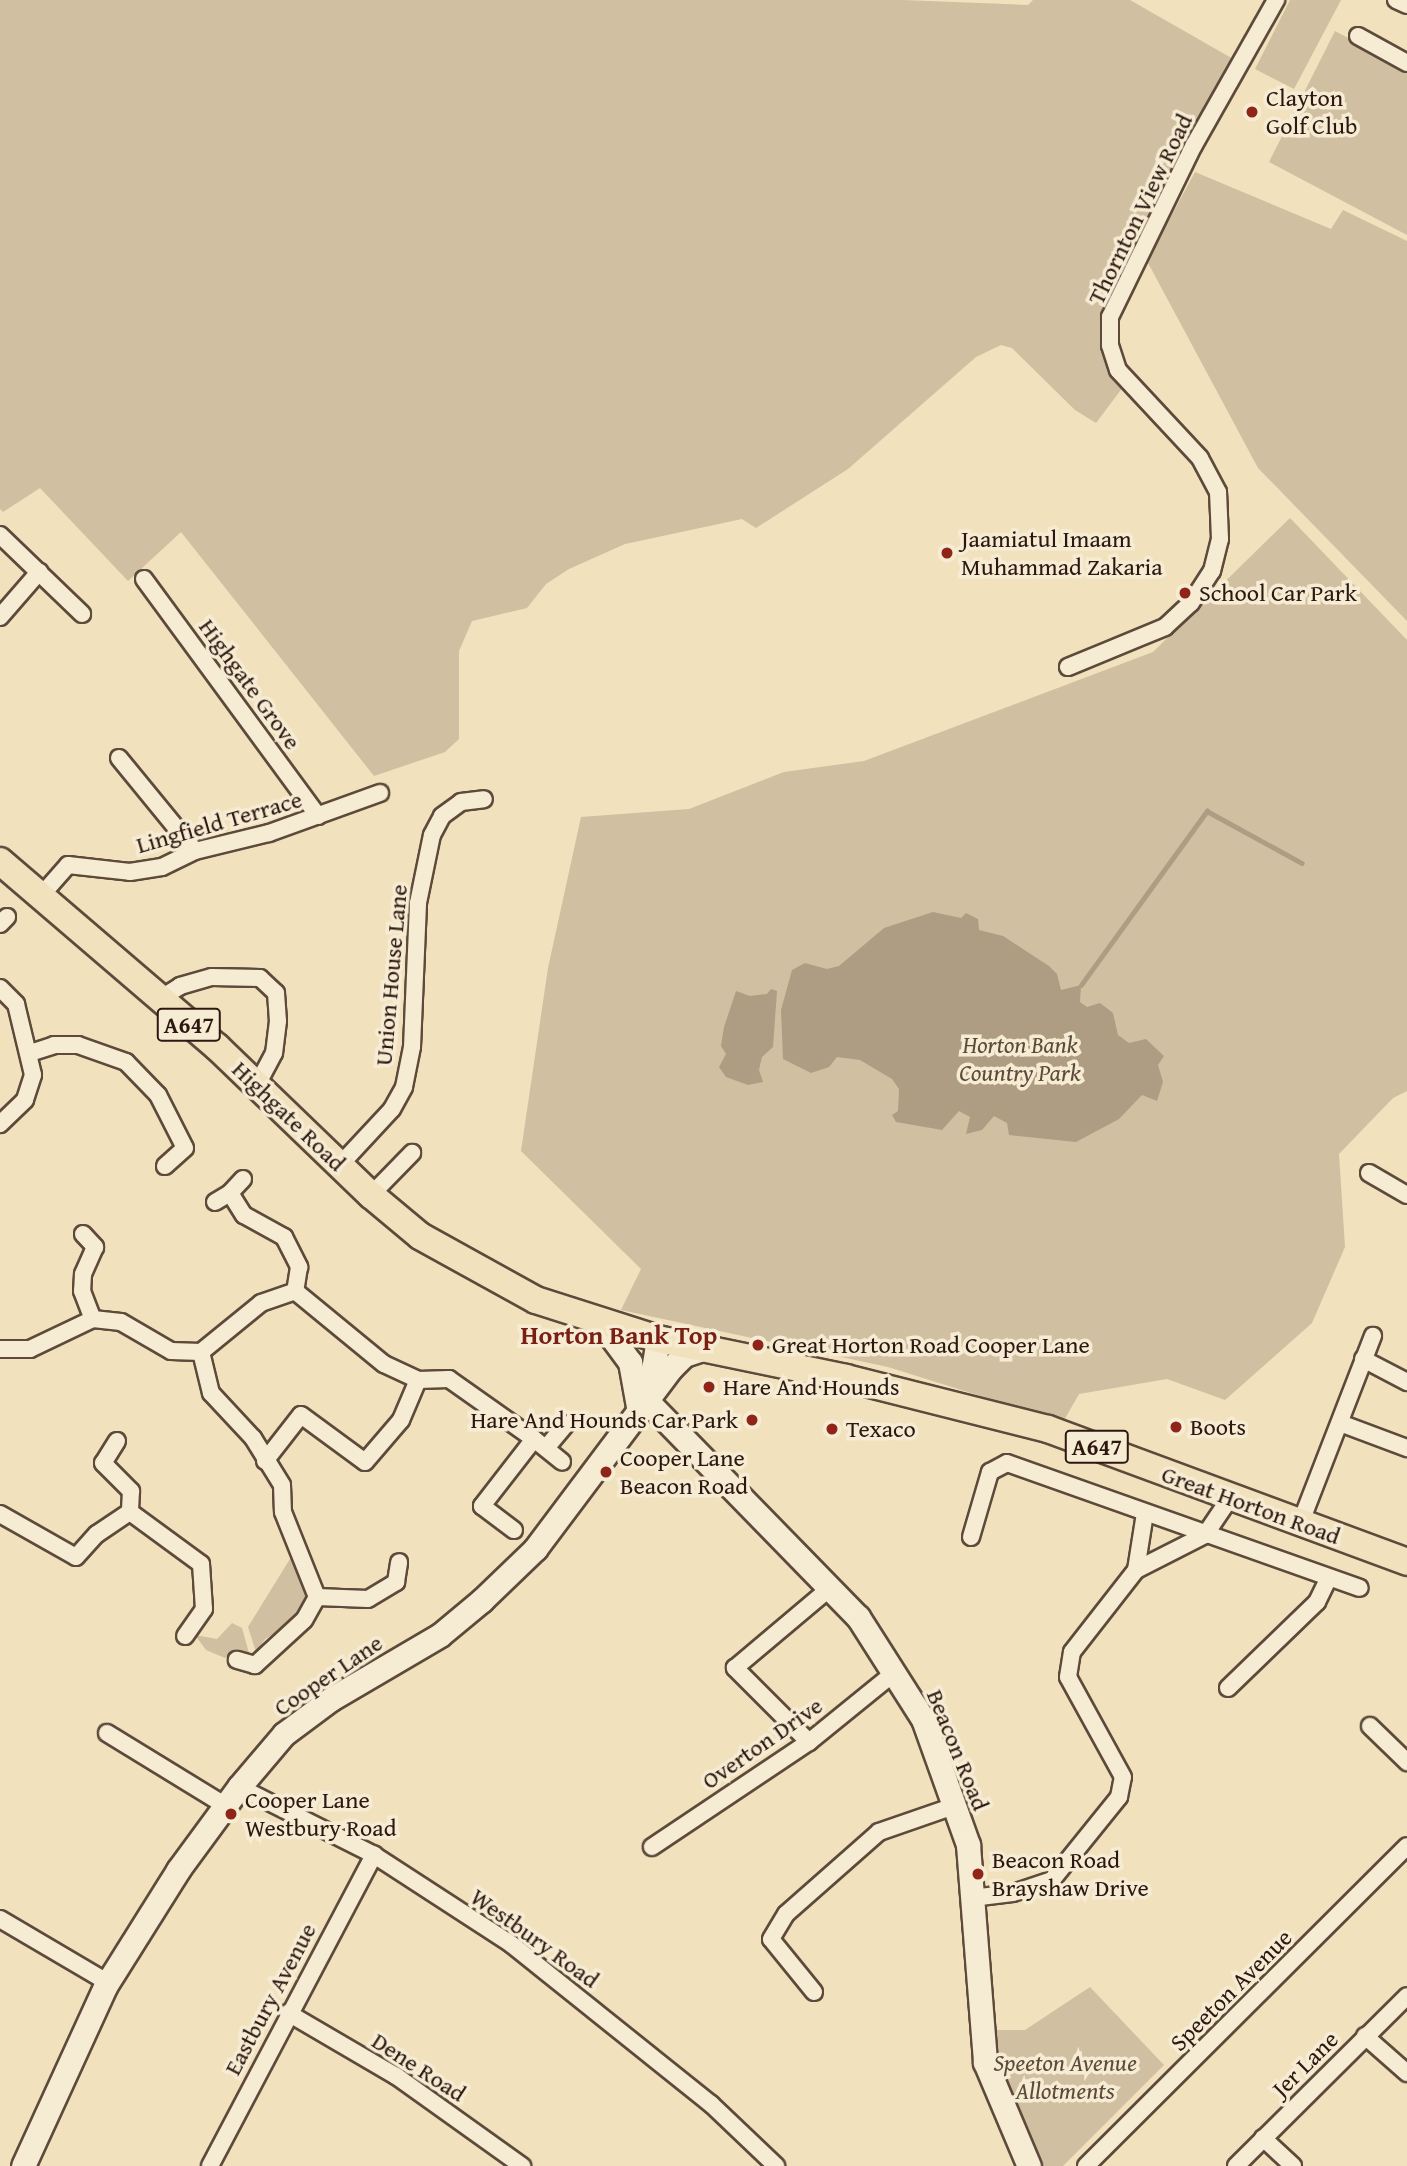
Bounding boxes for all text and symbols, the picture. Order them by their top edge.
place label: Clayton Golf Club [1266,84,1357,140]
marker: Clayton Golf Club [1244,104,1260,120]
street label: Thornton View Road [1081,109,1199,309]
place label: Jaamiatul Imaam Muhammad Zakaria [961,525,1163,581]
marker: Jaamiatul Imaam Muhammad Zakaria [939,545,955,561]
place label: School Car Park [1199,579,1357,607]
marker: School Car Park [1177,585,1193,601]
street label: Highgate Grove [193,613,307,755]
street label: Lingfield Terrace [133,785,305,859]
street label: Union House Lane [369,883,413,1067]
road number: A647 [156,1006,222,1044]
park label: Horton Bank Country Park [959,1031,1081,1087]
street label: Highgate Road [226,1055,352,1177]
district label: Horton Bank Top [521,1319,717,1351]
place label: Great Horton Road Cooper Lane [772,1331,1090,1359]
marker: Great Horton Road Cooper Lane [750,1337,766,1353]
place label: Hare And Hounds [723,1373,899,1401]
marker: Hare And Hounds [701,1379,717,1395]
place label: Hare And Hounds Car Park [470,1406,738,1434]
marker: Hare And Hounds Car Park [744,1412,760,1428]
place label: Boots [1190,1413,1246,1441]
place label: Texaco [846,1415,916,1443]
marker: Boots [1168,1419,1184,1435]
marker: Texaco [824,1421,840,1437]
road number: A647 [1064,1428,1130,1466]
place label: Cooper Lane Beacon Road [620,1444,748,1500]
street label: Great Horton Road [1158,1459,1344,1551]
marker: Cooper Lane Beacon Road [598,1464,614,1480]
street label: Cooper Lane [268,1628,388,1722]
street label: Beacon Road [921,1685,995,1815]
street label: Overton Drive [696,1691,828,1795]
place label: Cooper Lane Westbury Road [245,1786,396,1842]
marker: Cooper Lane Westbury Road [223,1806,239,1822]
place label: Beacon Road Brayshaw Drive [992,1846,1149,1902]
marker: Beacon Road Brayshaw Drive [970,1866,986,1882]
street label: Westbury Road [465,1882,605,1994]
street label: Eastbury Avenue [218,1918,322,2080]
street label: Speeton Avenue [1164,1923,1298,2057]
street label: Jer Lane [1266,2025,1344,2103]
street label: Dene Road [367,2026,471,2108]
park label: Speeton Avenue Allotments [993,2049,1137,2105]

